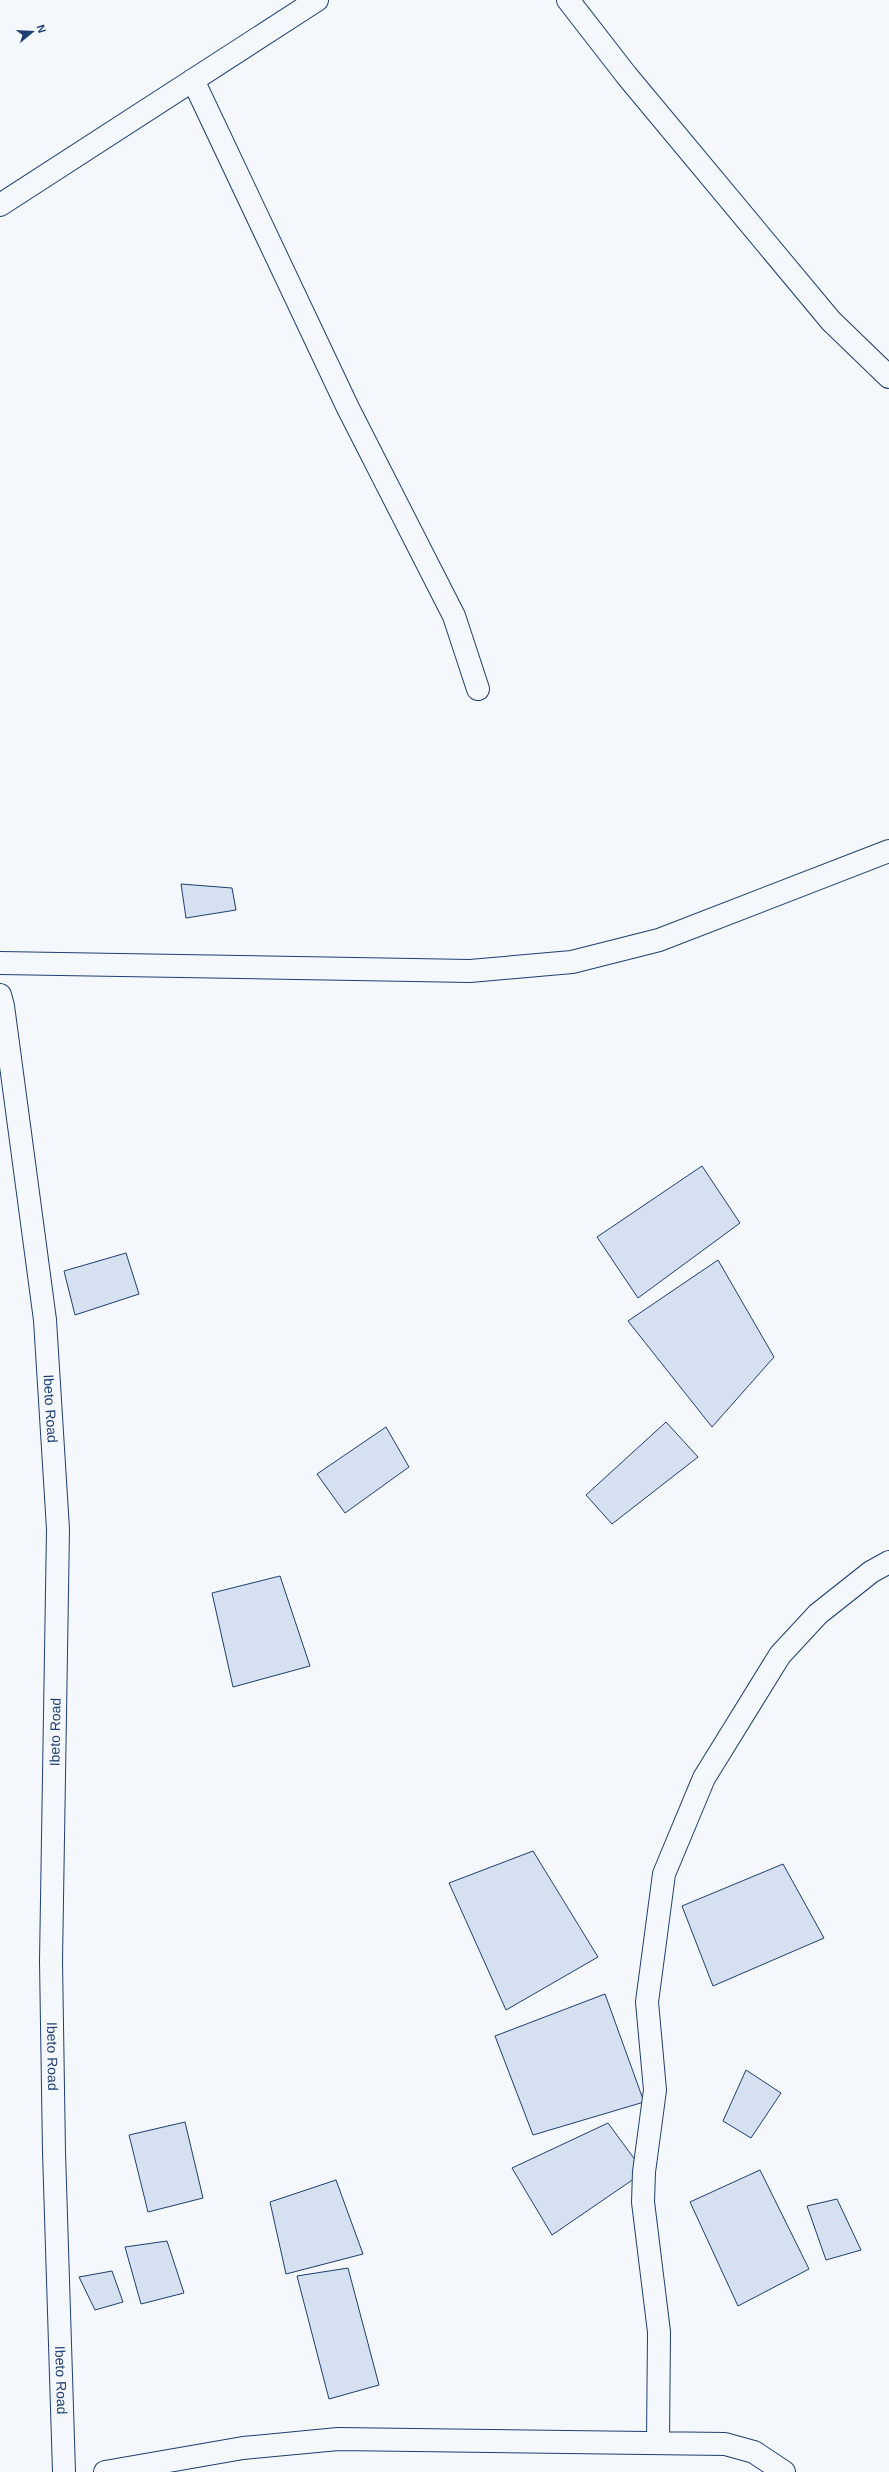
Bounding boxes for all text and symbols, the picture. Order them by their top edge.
north arrow [12,12,52,52]
text: N [35,23,48,35]
street label: Ibeto Road [40,1374,61,1443]
street label: Ibeto Road [46,1698,64,1766]
street label: Ibeto Road [44,2022,61,2091]
street label: Ibeto Road [52,2346,70,2415]

